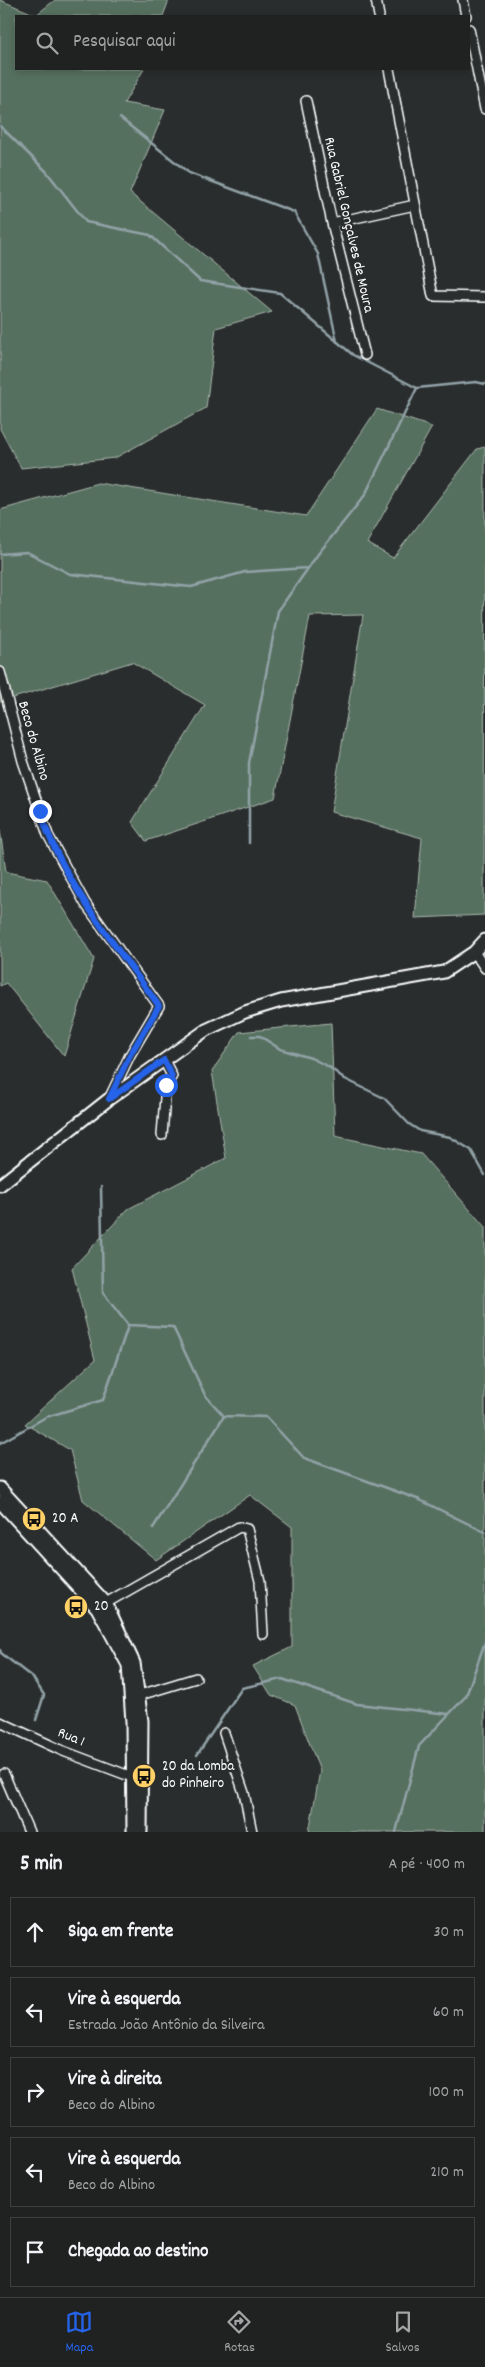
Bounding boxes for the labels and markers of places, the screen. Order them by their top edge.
bus stop icon: 20 A [21,1506,47,1532]
place label: 20 A [52,1508,78,1530]
bus stop icon: 20 [63,1594,89,1620]
place label: 20 [94,1596,109,1618]
place label: 20 da Lomba do Pinheiro [162,1756,235,1795]
bus stop icon: 20 da Lomba do Pinheiro [131,1763,157,1789]

